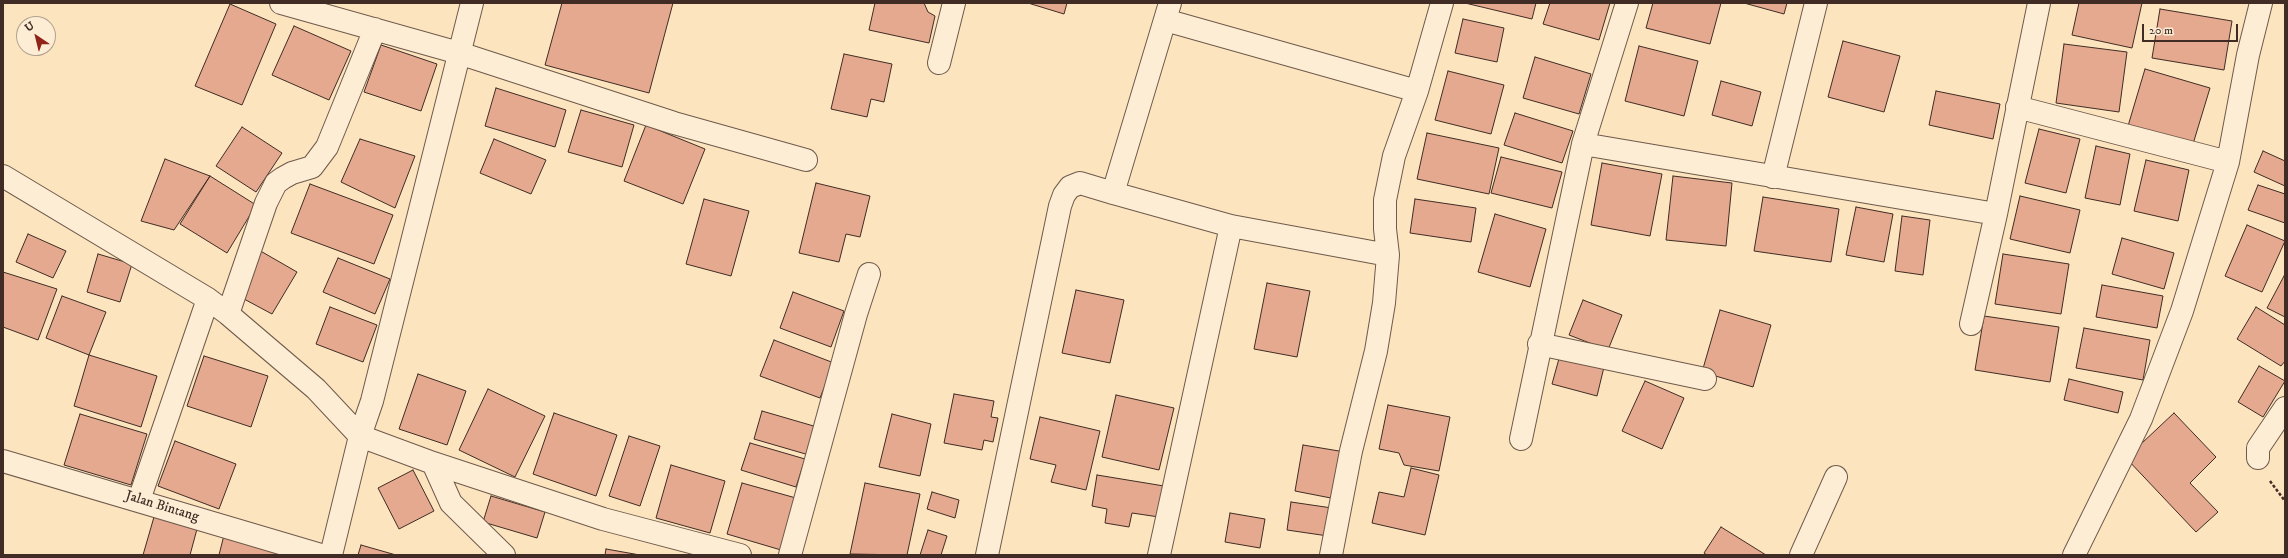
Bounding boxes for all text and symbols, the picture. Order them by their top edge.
north arrow [16,16,56,56]
scale bar [2144,16,2240,42]
text: U [22,19,37,35]
text: 20 m [2149,23,2173,38]
street label: Jalan Bintang [123,488,201,526]

